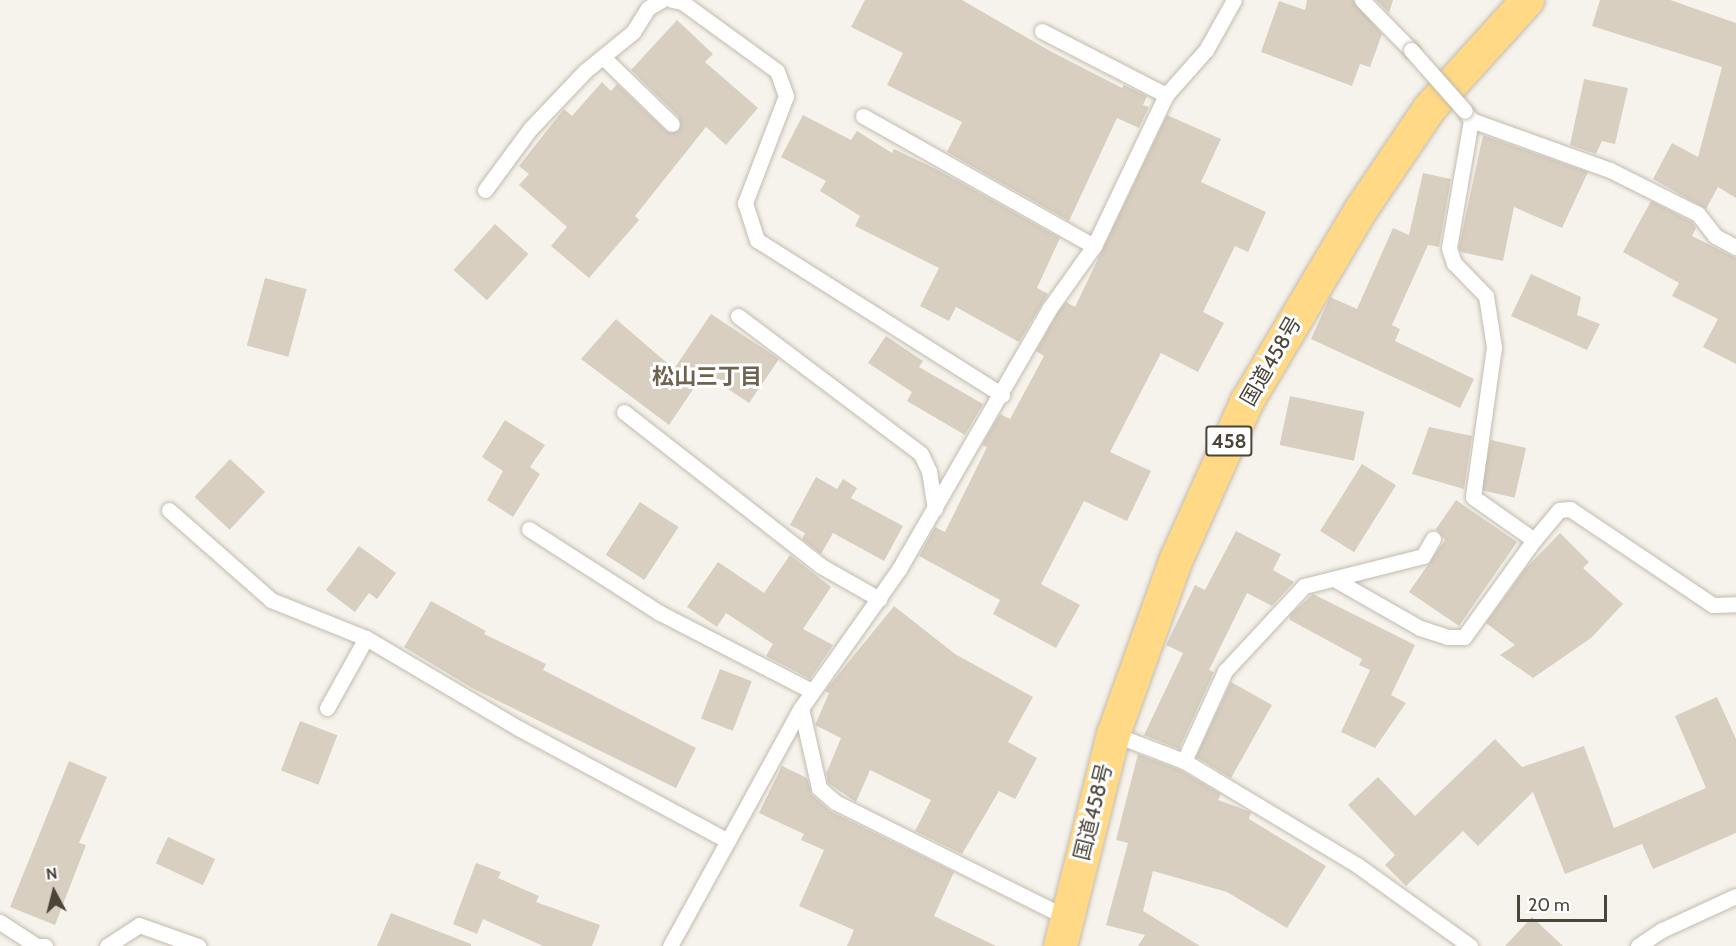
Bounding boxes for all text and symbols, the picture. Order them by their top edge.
street label: 国道458号 [1235,312,1307,410]
district label: 松山三丁目 [652,364,762,390]
road number: 458 [1205,424,1253,458]
street label: 国道458号 [1069,761,1117,863]
north arrow [24,862,84,922]
text: N [45,864,59,884]
scale bar [1520,883,1610,921]
text: 20 m [1528,894,1570,916]

